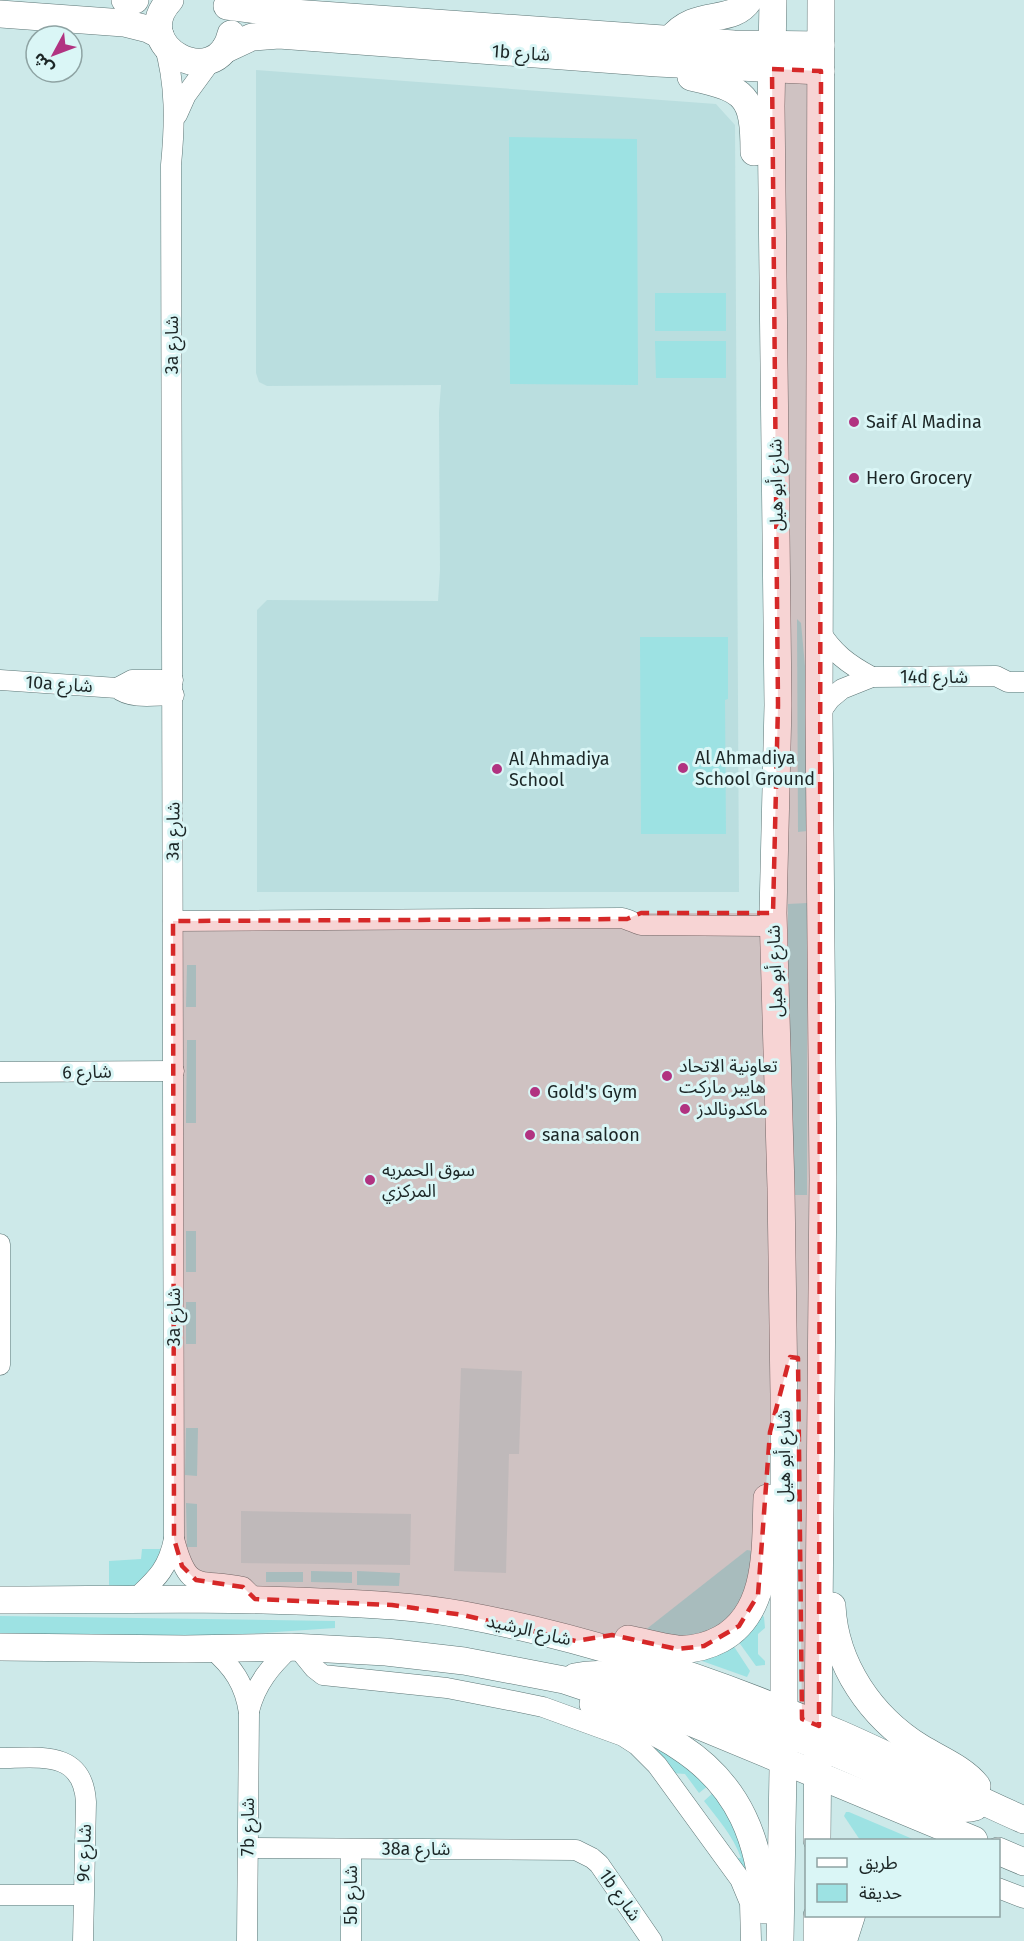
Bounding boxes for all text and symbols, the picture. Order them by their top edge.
north arrow [24,24,84,84]
street label: 1b شارع [491,40,551,69]
text: ش [29,49,57,78]
street label: 3a شارع [161,316,186,374]
place label: Saif Al Madina [866,411,982,433]
marker: Saif Al Madina [847,415,861,429]
street label: شارع أبو هيل [764,439,791,531]
place label: Hero Grocery [866,467,972,489]
marker: Hero Grocery [847,471,861,485]
street label: 14d شارع [900,666,968,691]
street label: 10a شارع [24,671,93,700]
place label: Al Ahmadiya School Ground [695,747,815,790]
place label: Al Ahmadiya School [509,748,610,791]
marker: Al Ahmadiya School Ground [676,761,690,775]
marker: Al Ahmadiya School [490,762,504,776]
street label: 3a شارع [161,801,188,861]
street label: شارع أبو هيل [762,924,791,1018]
place label: تعاونية الاتحاد هايبر ماركت [679,1055,778,1098]
street label: شارع 6 [62,1061,112,1086]
marker: تعاونية الاتحاد هايبر ماركت [660,1069,674,1083]
place label: Gold's Gym [547,1081,637,1103]
marker: Gold's Gym [528,1085,542,1099]
place label: ماكدونالدز [696,1098,768,1120]
marker: ماكدونالدز [678,1102,692,1116]
place label: sana saloon [542,1124,640,1146]
marker: sana saloon [523,1128,537,1142]
place label: سوق الحمريه المركزي [382,1159,475,1204]
marker: سوق الحمريه المركزي [363,1173,377,1187]
street label: 3a شارع [163,1288,188,1346]
street label: شارع أبو هيل [773,1410,798,1502]
street label: شارع الرشيد [484,1610,573,1653]
street label: 7b شارع [237,1798,262,1856]
street label: 9c شارع [72,1824,99,1882]
street label: 38a شارع [382,1838,450,1863]
legend [805,1839,1000,1917]
text: طريق [859,1852,898,1874]
street label: 5b شارع [340,1865,365,1925]
street label: 1b شارع [592,1865,646,1927]
text: حديقة [859,1882,902,1904]

